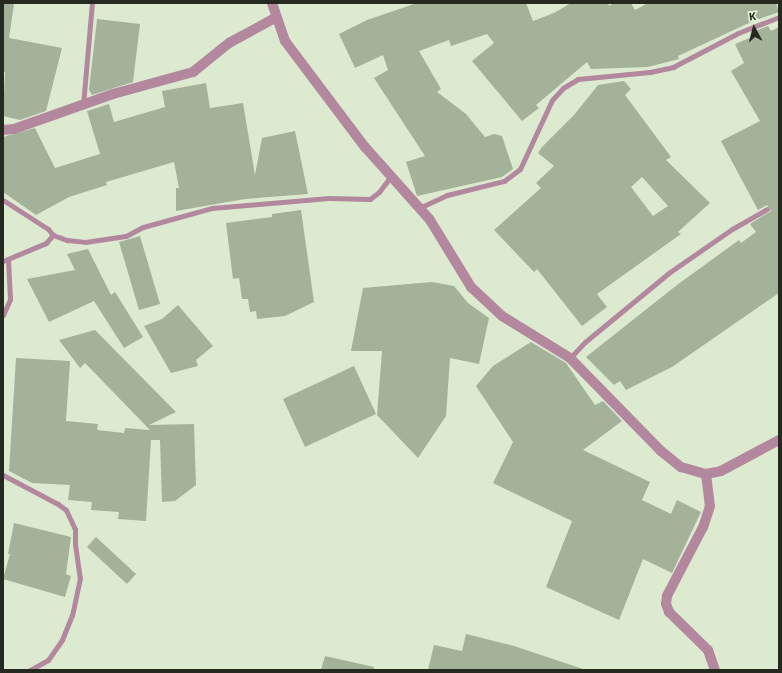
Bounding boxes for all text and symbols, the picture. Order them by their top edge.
north arrow [734,8,774,48]
text: K [748,9,757,22]

